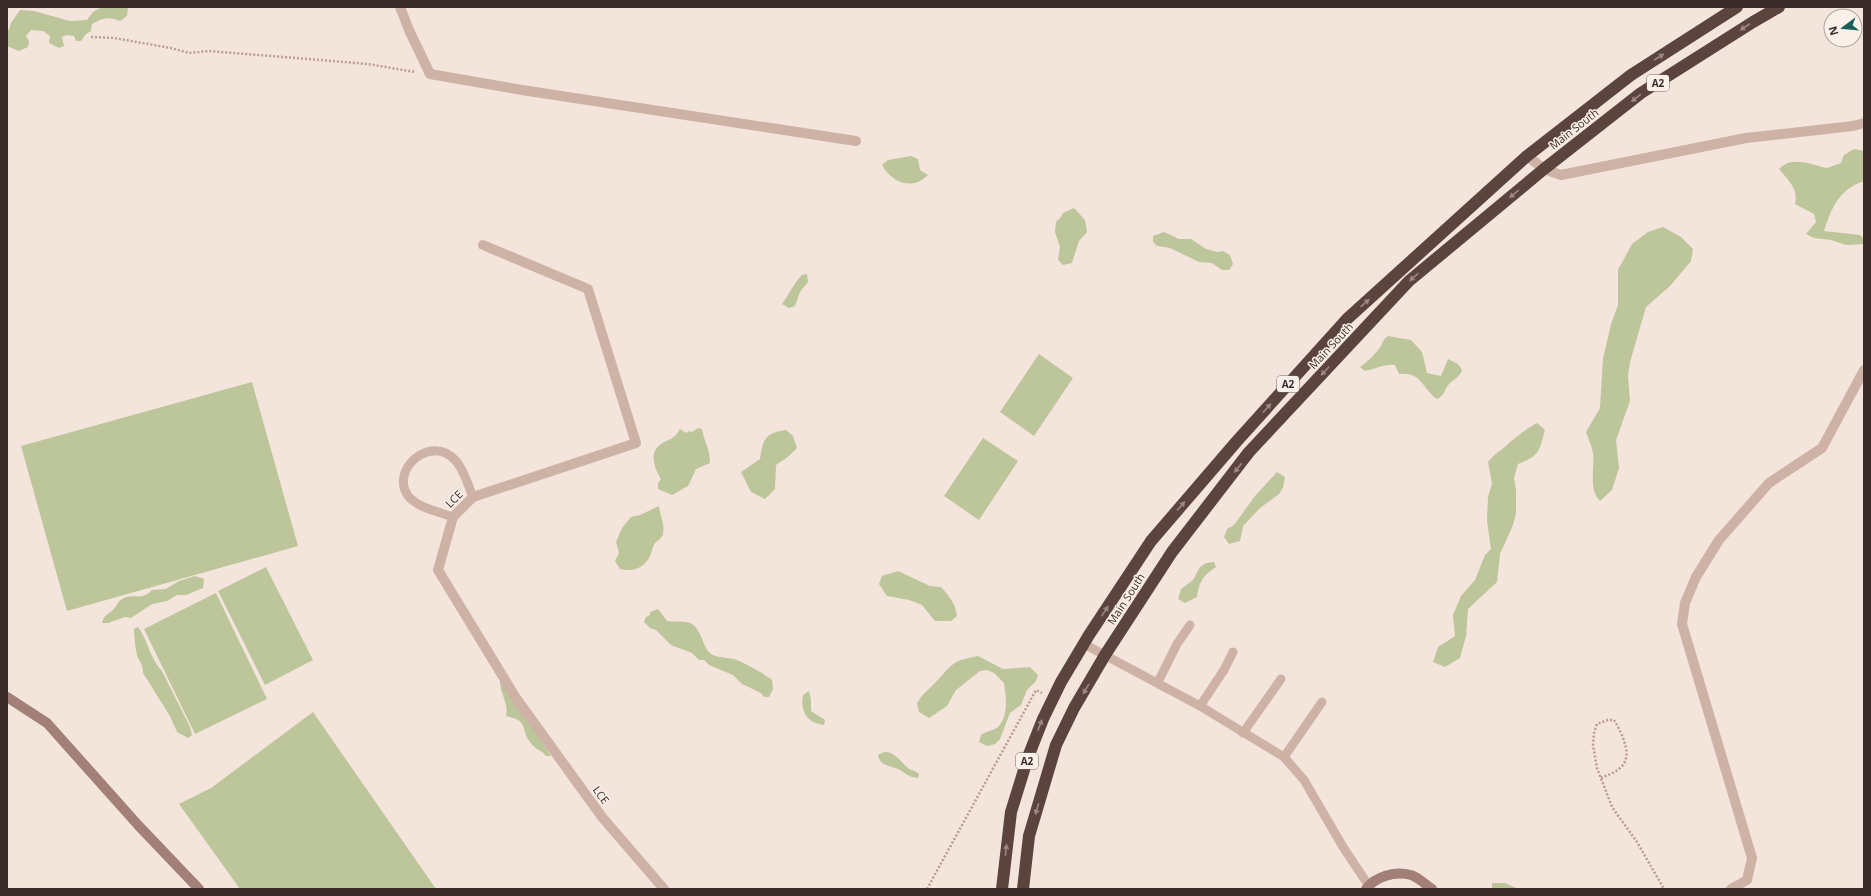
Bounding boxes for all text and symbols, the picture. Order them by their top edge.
north arrow [1823,8,1863,48]
one-way arrow [1740,23,1750,31]
text: N [1824,25,1841,37]
one-way arrow [1654,53,1664,61]
road number: A2 [1647,75,1669,91]
one-way arrow [1631,93,1642,102]
street label: Main South [1546,105,1601,153]
one-way arrow [1509,190,1520,199]
one-way arrow [1409,272,1420,281]
one-way arrow [1360,298,1370,308]
street label: Main South [1305,319,1356,372]
one-way arrow [1320,366,1330,376]
road number: A2 [1277,376,1299,392]
one-way arrow [1262,403,1271,413]
one-way arrow [1233,462,1242,473]
street label: LCE [442,487,466,511]
one-way arrow [1176,500,1185,511]
street label: Main South [1103,570,1148,627]
one-way arrow [1101,605,1108,617]
one-way arrow [1082,683,1089,695]
one-way arrow [1038,719,1044,731]
road number: A2 [1016,753,1038,769]
street label: LCE [590,783,613,807]
one-way arrow [1034,803,1040,815]
one-way arrow [1003,844,1009,856]

